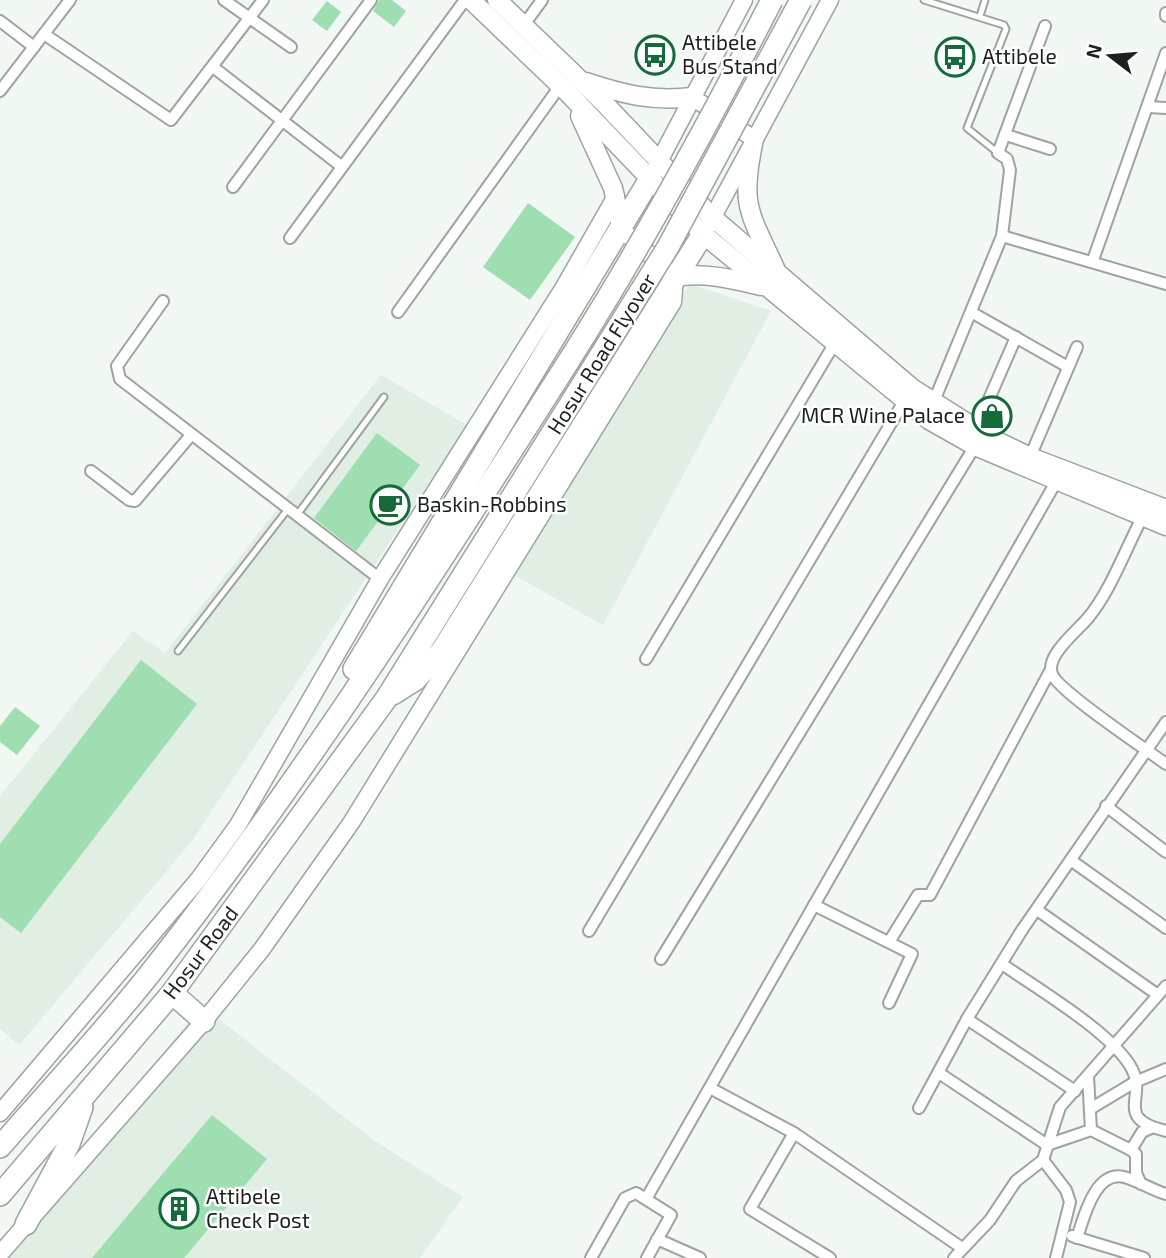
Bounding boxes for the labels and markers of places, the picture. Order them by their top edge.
place label: Attibele Bus Stand [682,29,778,78]
bus stop icon: Attibele Bus Stand [634,34,676,76]
bus stop icon: Attibele [934,36,976,78]
place label: Attibele [982,43,1057,68]
shop icon: MCR Wine Palace [971,395,1013,437]
place label: MCR Wine Palace [801,402,965,427]
cafe icon: Baskin-Robbins [369,484,411,526]
place label: Baskin-Robbins [417,491,567,516]
place label: Attibele Check Post [206,1183,310,1232]
building icon: Attibele Check Post [158,1188,200,1230]

